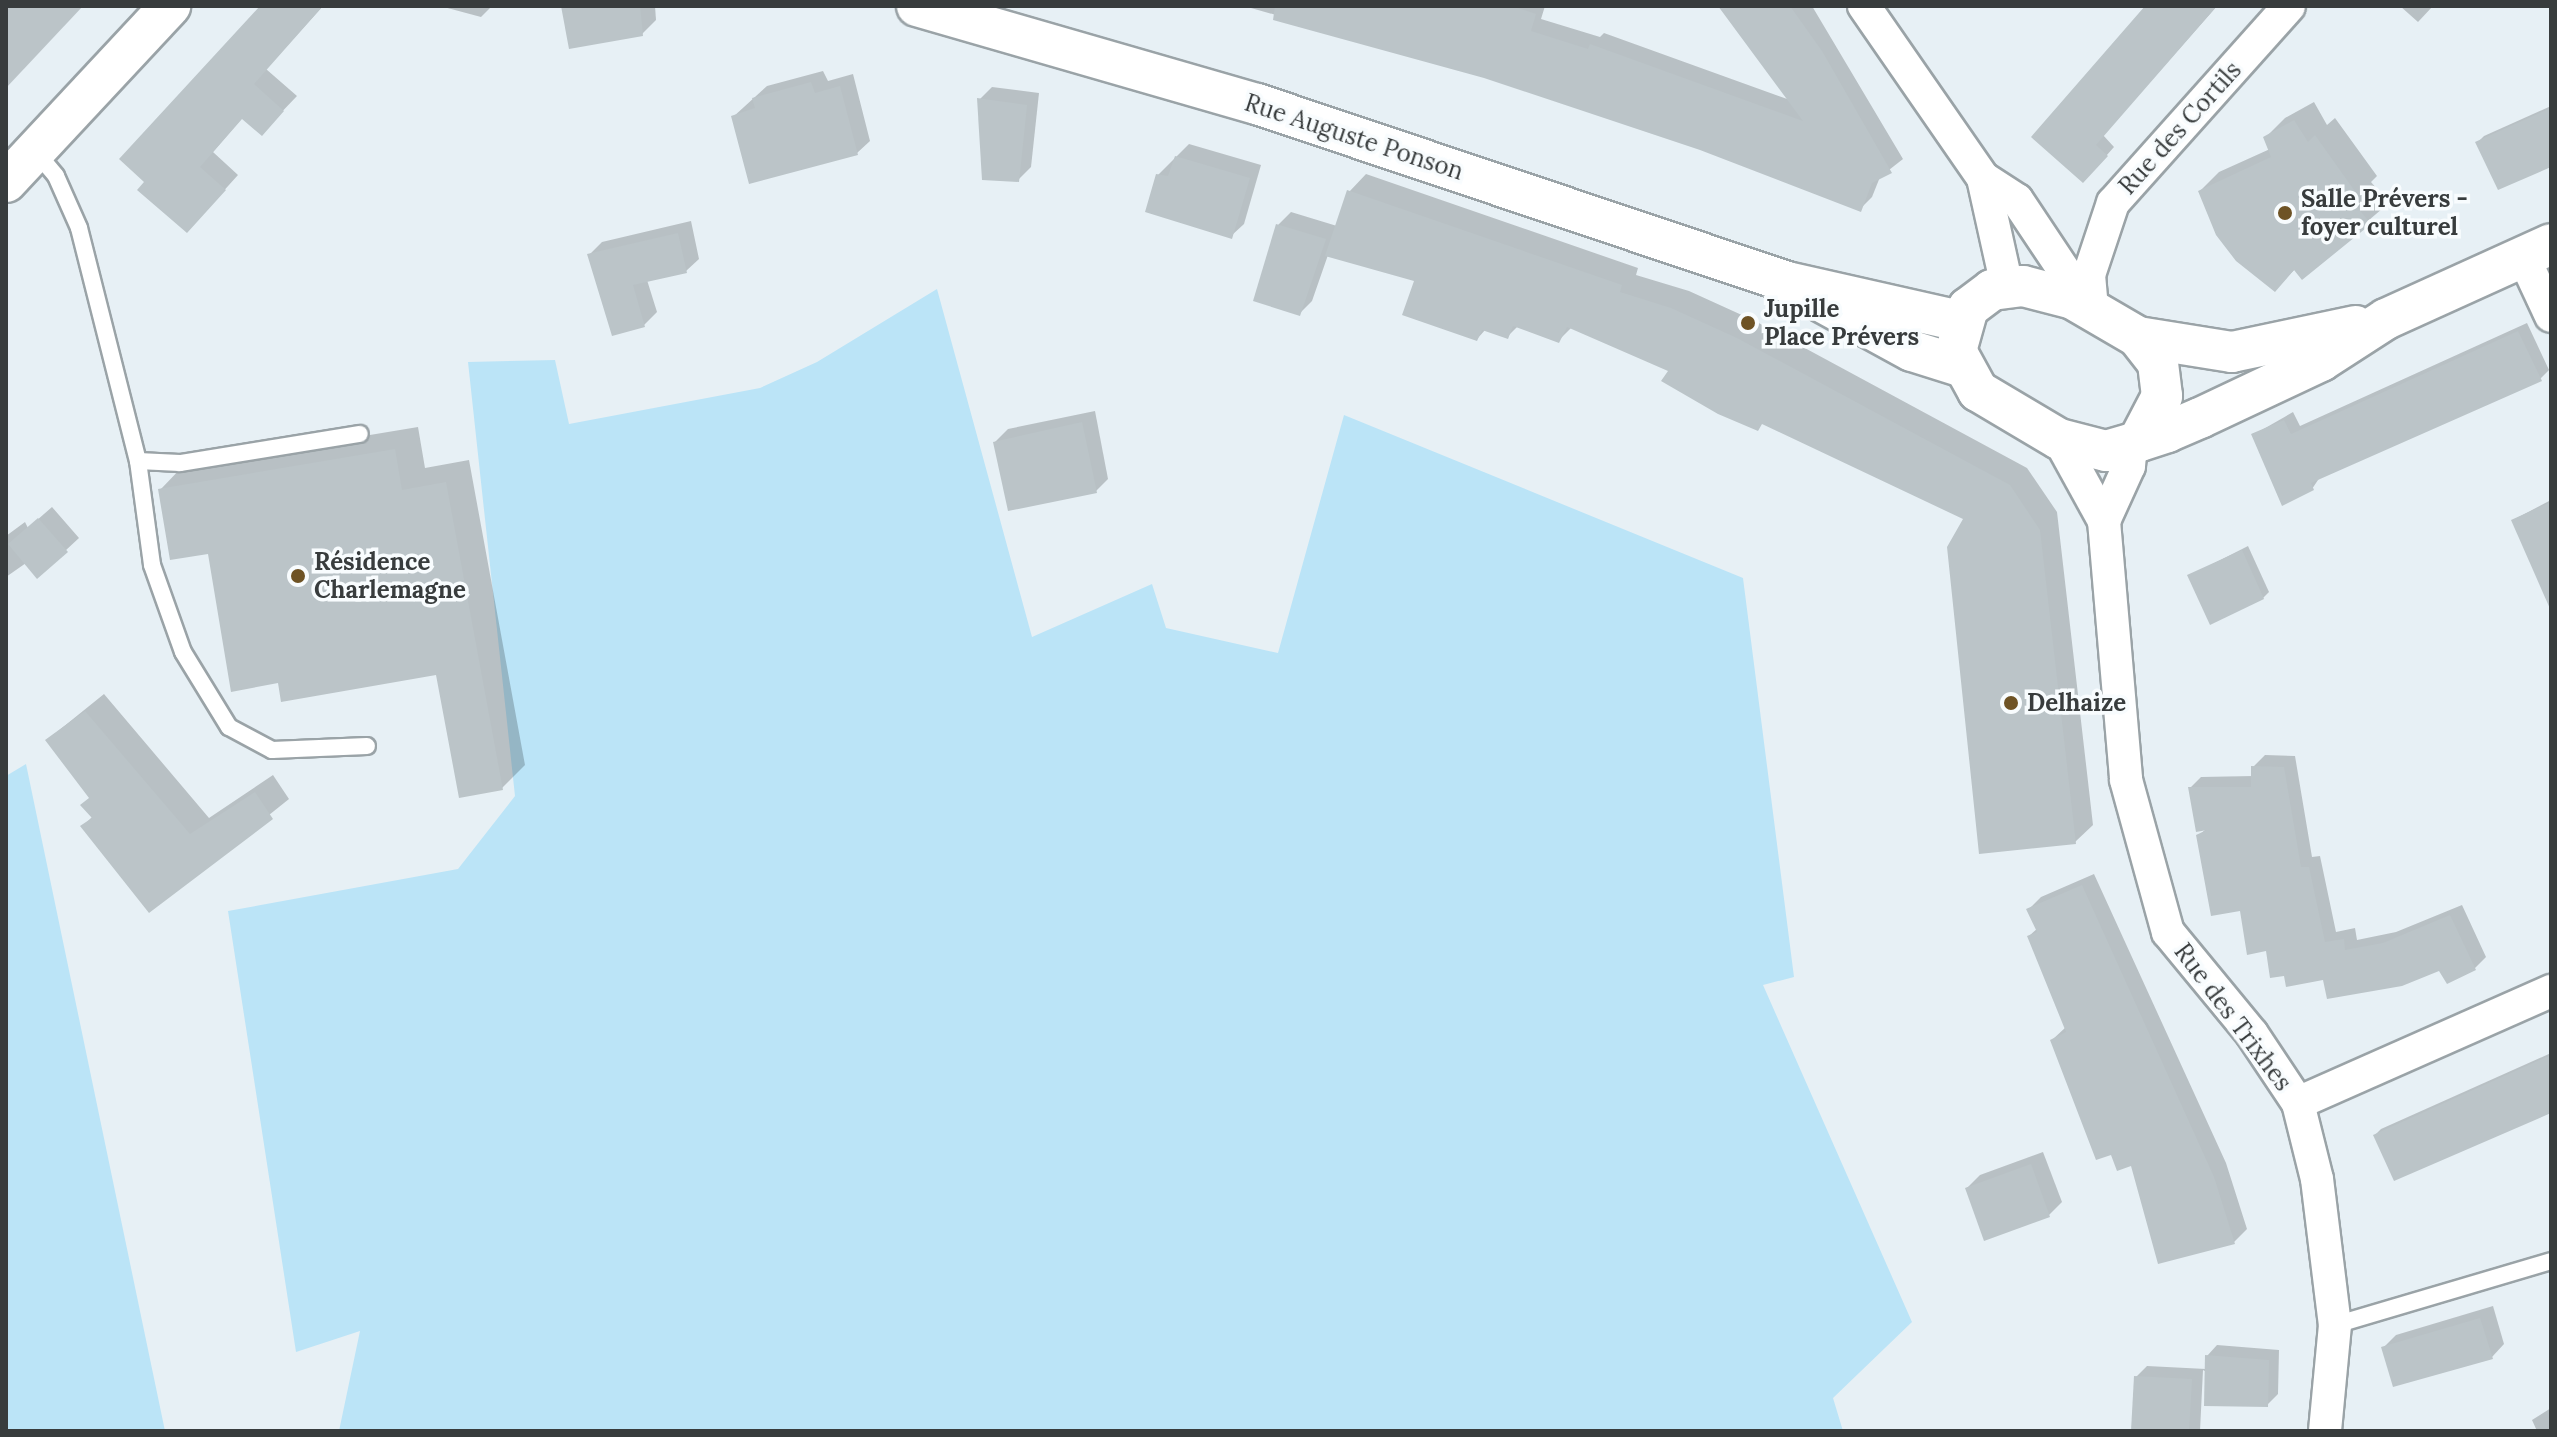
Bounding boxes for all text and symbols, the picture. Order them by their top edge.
street label: Rue des Cortils [2113,56,2247,200]
street label: Rue Auguste Ponson [1241,88,1467,186]
place label: Salle Prévers - foyer culturel [2301,185,2468,241]
marker: Salle Prévers - foyer culturel [2276,204,2294,222]
place label: Jupille Place Prévers [1764,295,1919,351]
marker: Jupille Place Prévers [1739,314,1757,332]
place label: Résidence Charlemagne [314,548,466,604]
marker: Résidence Charlemagne [289,567,307,585]
place label: Delhaize [2027,689,2126,717]
marker: Delhaize [2002,694,2020,712]
street label: Rue des Trixhes [2168,938,2298,1096]

